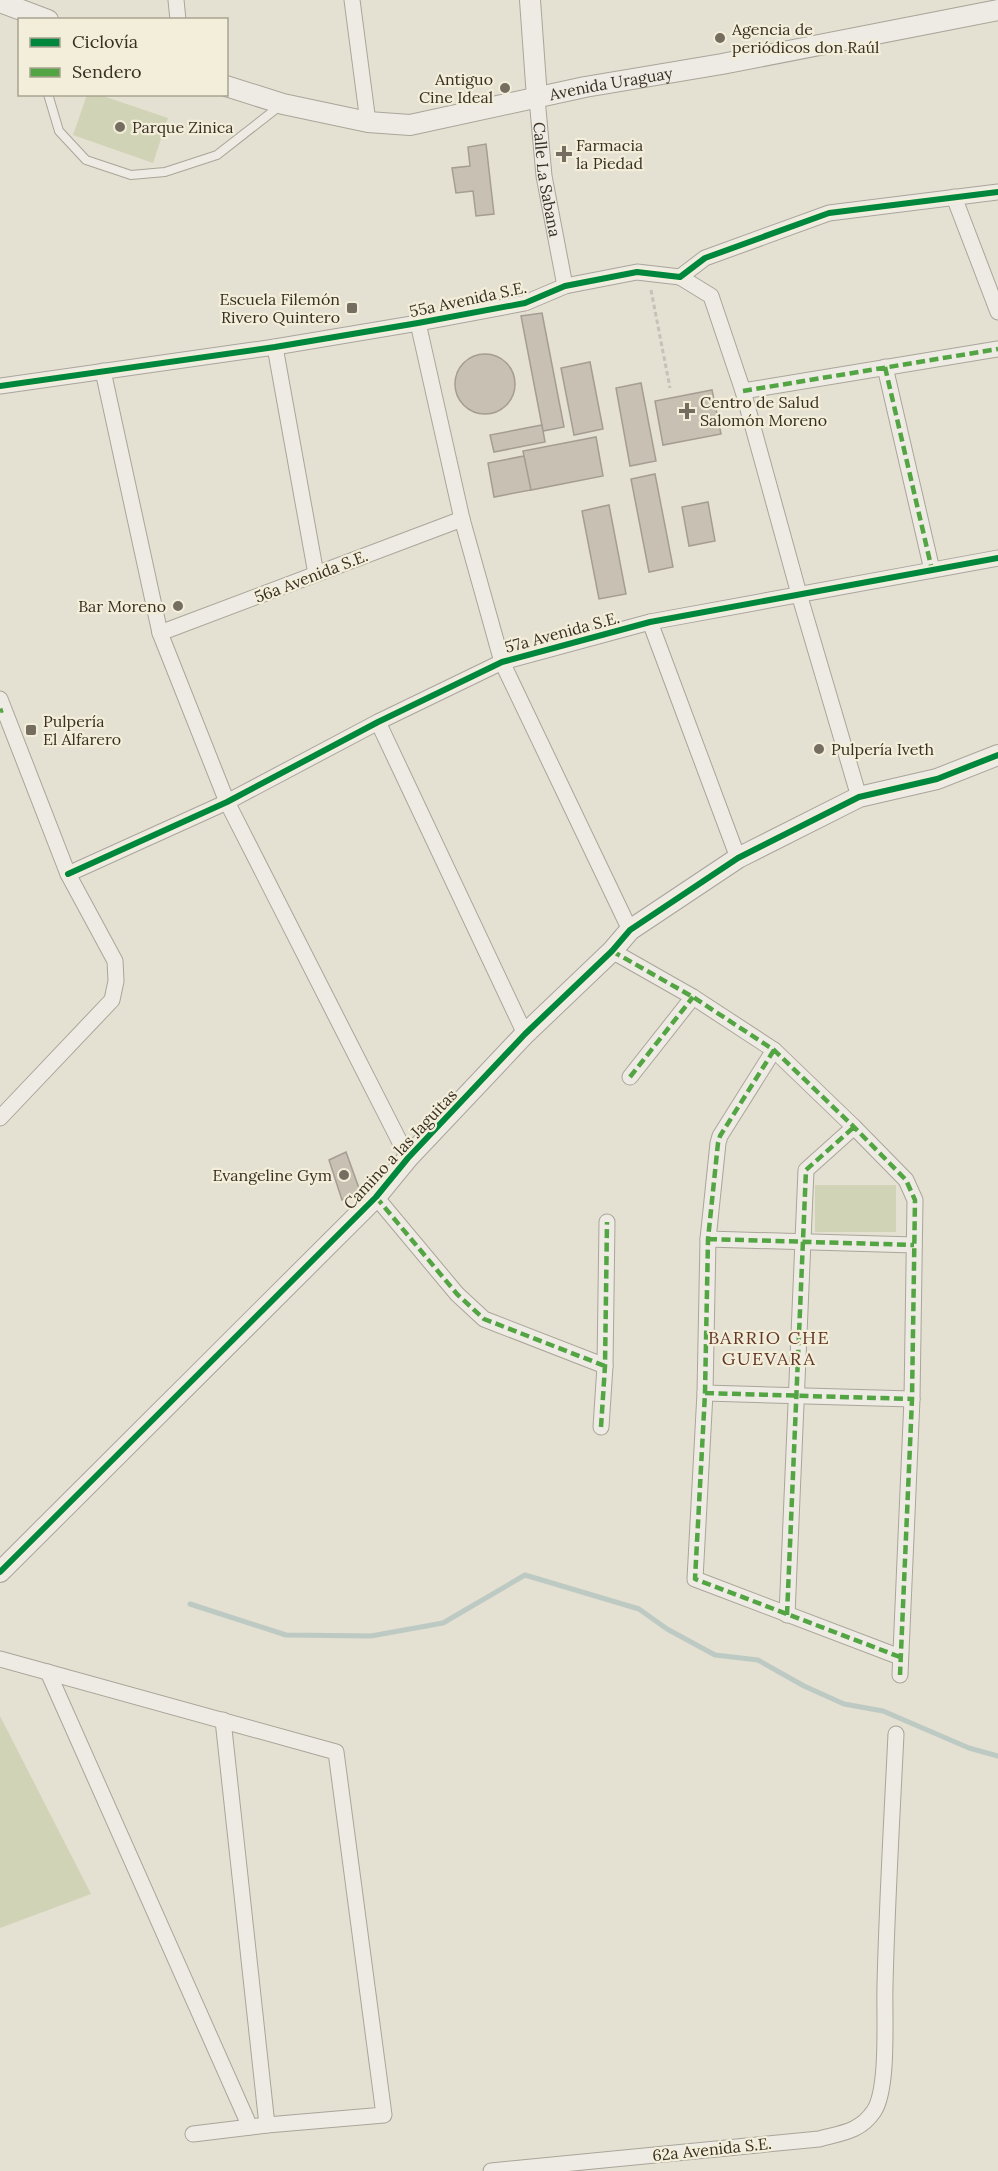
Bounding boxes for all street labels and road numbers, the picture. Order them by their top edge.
street label: Avenida Uraguay [546,62,675,105]
street label: Calle La Sabana [529,121,565,239]
street label: 55a Avenida S.E. [408,277,528,321]
street label: 56a Avenida S.E. [251,545,371,607]
street label: 57a Avenida S.E. [502,607,622,657]
street label: Camino a las Jaguitas [339,1085,461,1213]
street label: 62a Avenida S.E. [651,2133,773,2165]

